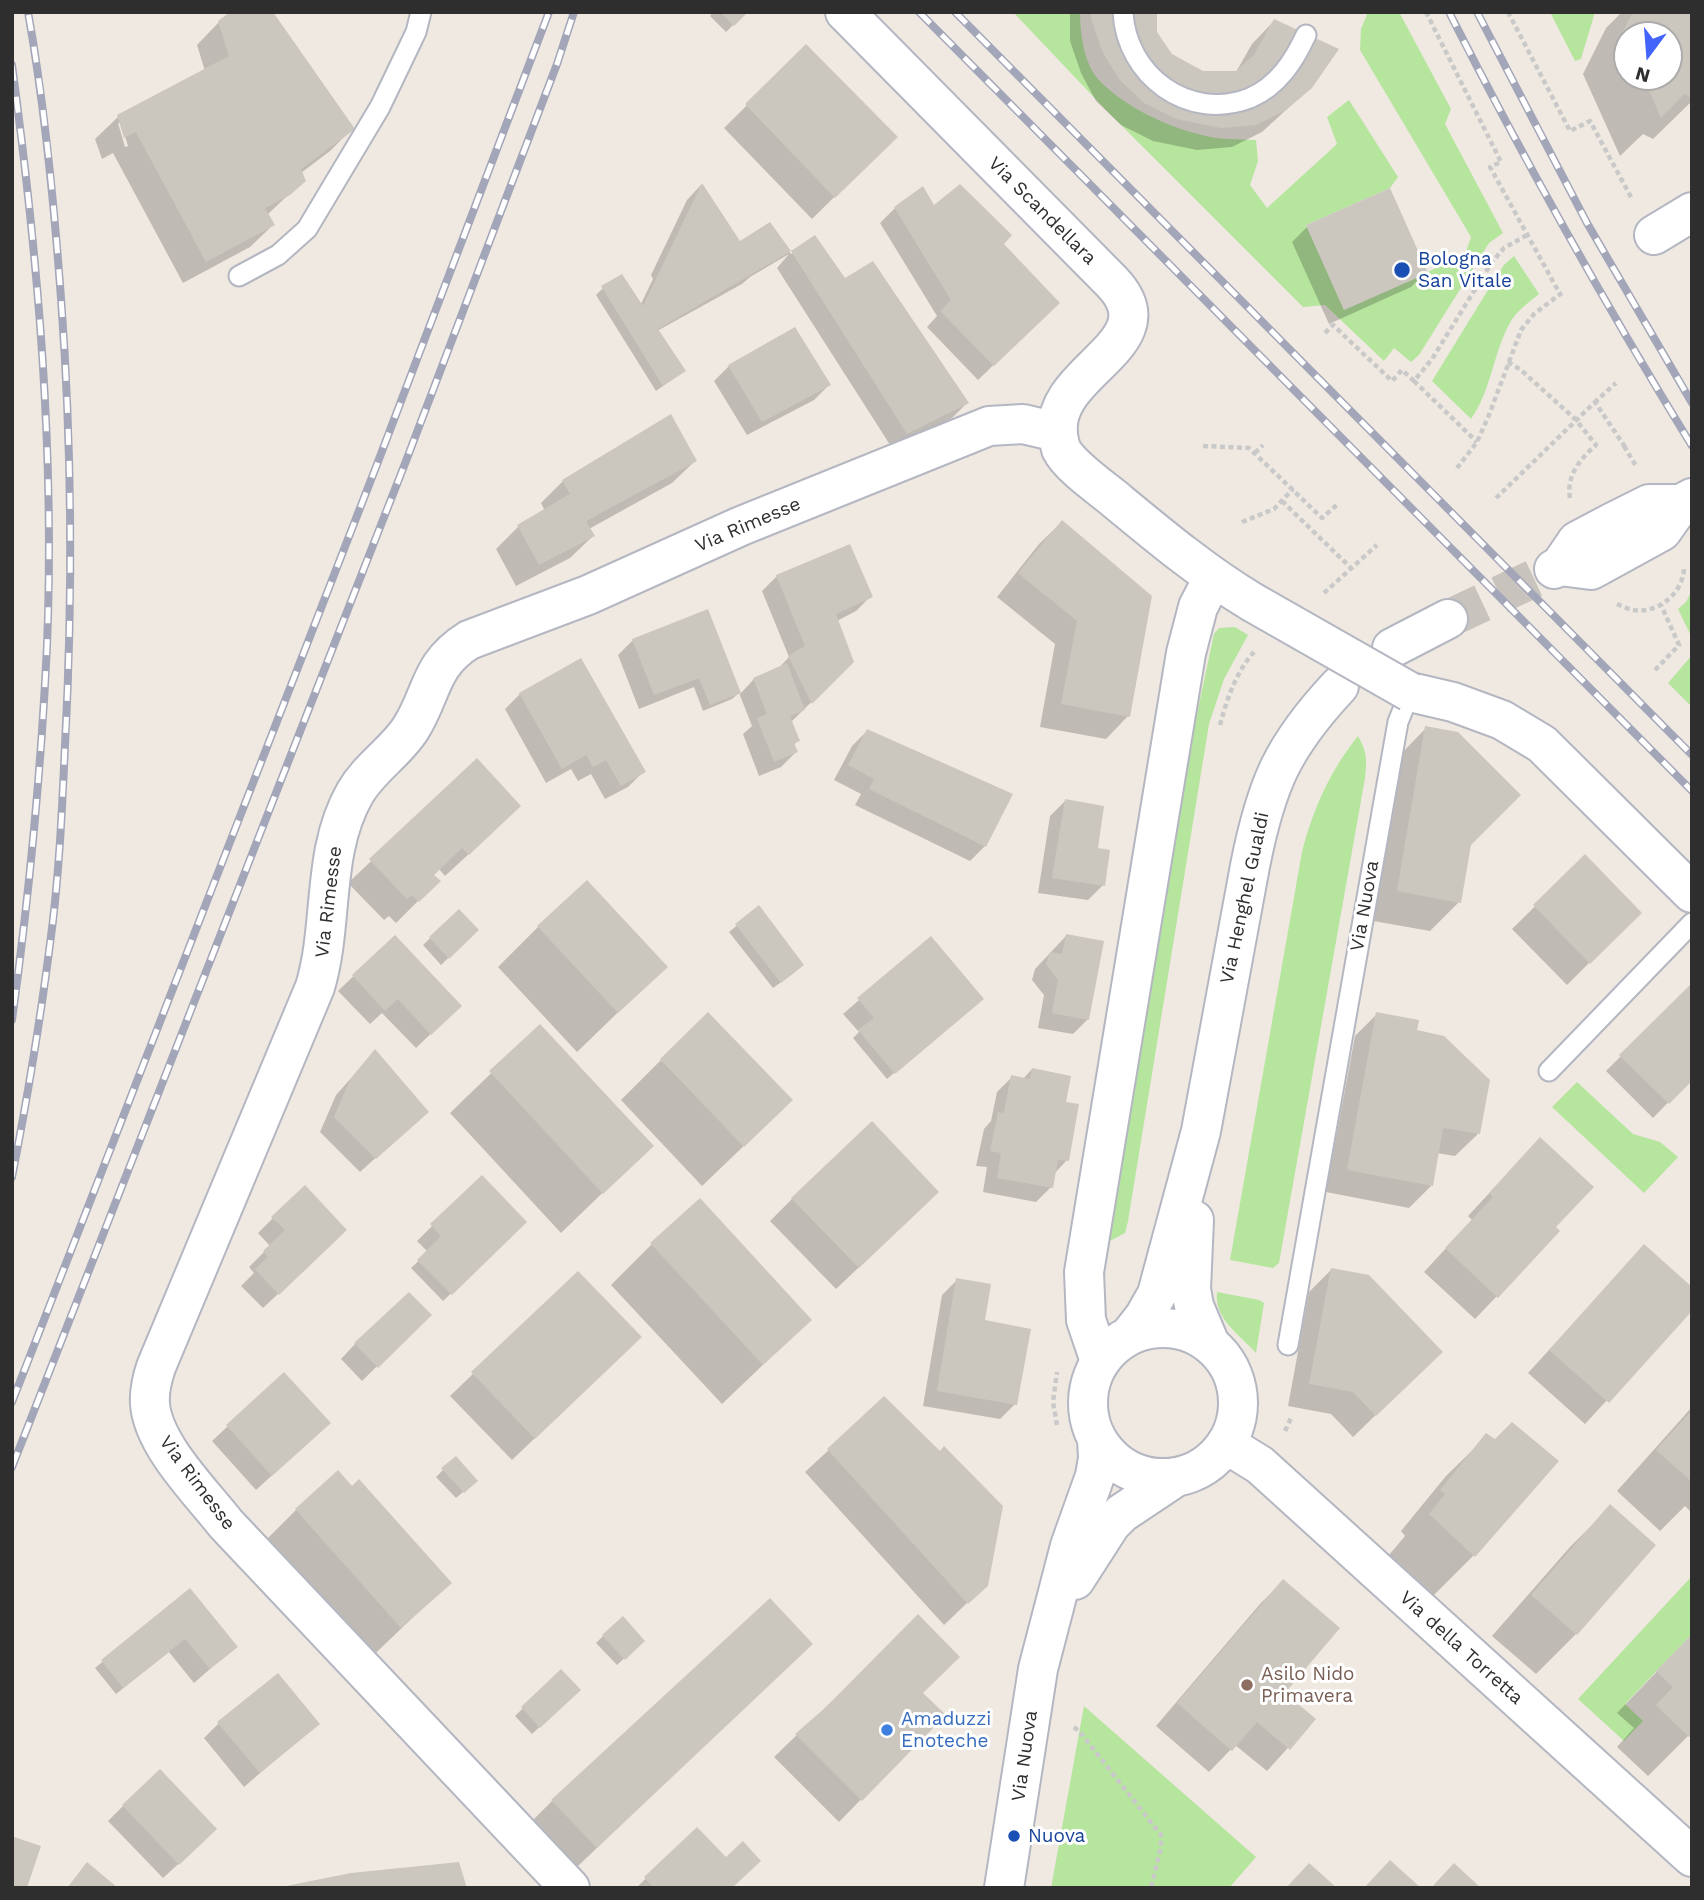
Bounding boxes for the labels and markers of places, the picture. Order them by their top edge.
place label: Bologna San Vitale [1418,248,1512,292]
marker: Bologna San Vitale [1392,260,1412,280]
place label: Asilo Nido Primavera [1261,1663,1355,1707]
marker: Asilo Nido Primavera [1239,1677,1255,1693]
place label: Amaduzzi Enoteche [901,1708,991,1752]
marker: Amaduzzi Enoteche [879,1722,895,1738]
place label: Nuova [1028,1825,1085,1847]
marker: Nuova [1006,1828,1022,1844]

